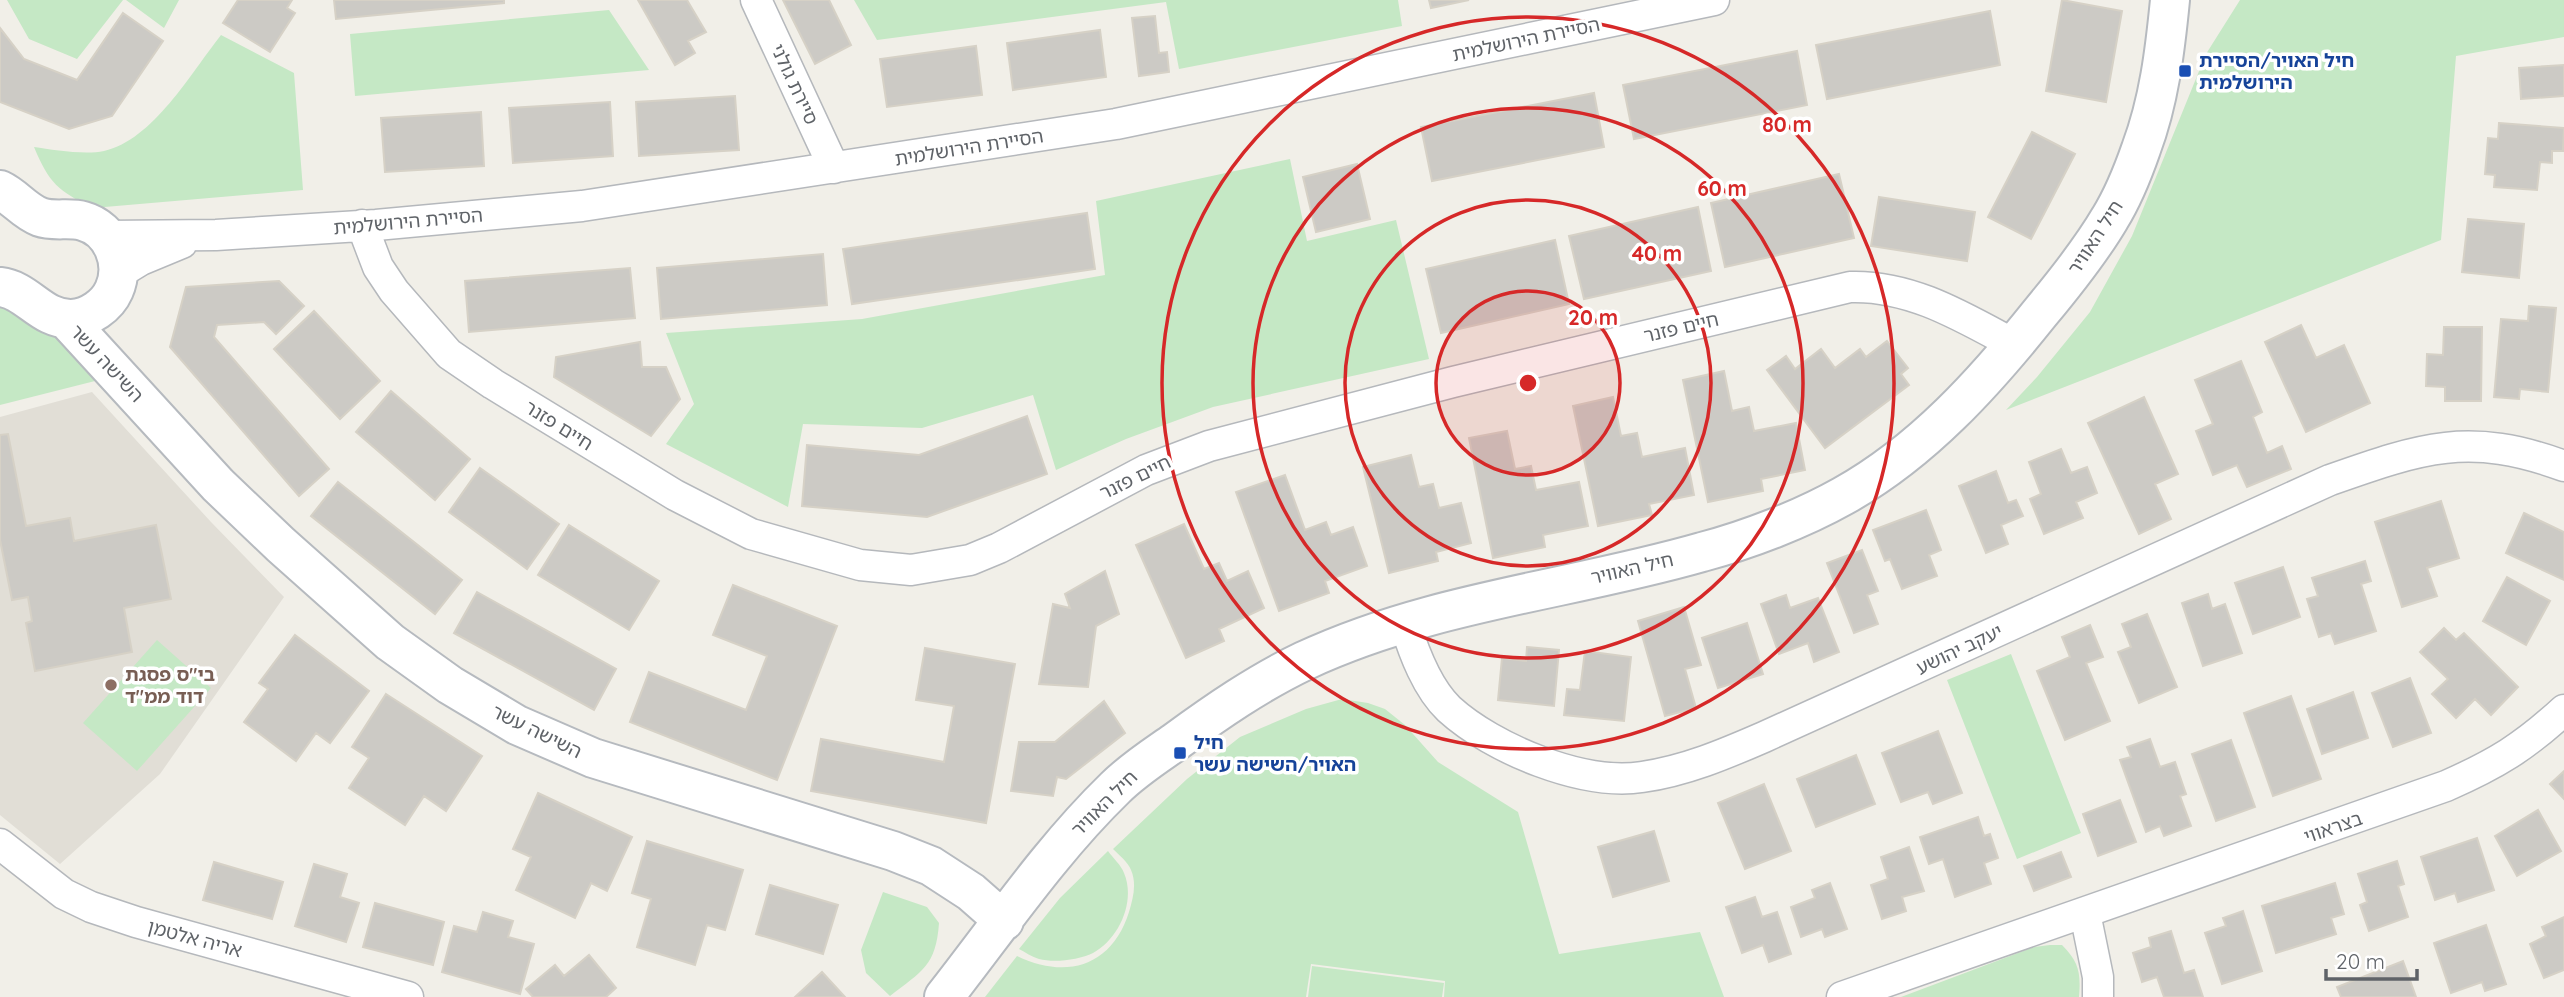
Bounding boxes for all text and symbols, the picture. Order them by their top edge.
street label: הסיירת הירושלמית [1450,12,1602,66]
street label: סיירת גולני [766,40,824,128]
place label: חיל האויר/הסיירת הירושלמית [2199,48,2354,94]
marker: חיל האויר/הסיירת הירושלמית [2177,63,2193,79]
text: 80 m [1762,111,1812,137]
street label: הסיירת הירושלמית [893,123,1045,171]
text: 60 m [1697,175,1747,201]
street label: חיל האוויר [2062,195,2128,279]
street label: הסיירת הירושלמית [332,203,484,239]
text: 40 m [1632,240,1682,266]
text: 20 m [1568,304,1618,330]
street label: חיים פזנר [1641,307,1721,347]
street label: השישה עשר [65,319,149,407]
centre of rings [1516,371,1540,395]
street label: חיים פזנר [520,395,598,455]
street label: חיים פזנר [1095,450,1175,504]
street label: חיל האוויר [1588,547,1676,589]
street label: יעקב יהושע [1912,619,2006,679]
place label: בי"ס פסגת דוד ממ"ד [125,662,215,708]
marker: בי"ס פסגת דוד ממ"ד [103,677,119,693]
street label: השישה עשר [488,699,586,763]
place label: חיל האויר/השישה עשר [1194,730,1356,776]
marker: חיל האויר/השישה עשר [1172,745,1188,761]
street label: חיל האוויר [1066,765,1142,841]
street label: בצראווי [2301,806,2366,848]
street label: אריה אלטמן [145,914,245,962]
scale bar [2326,937,2417,981]
text: 20 m [2336,948,2385,974]

